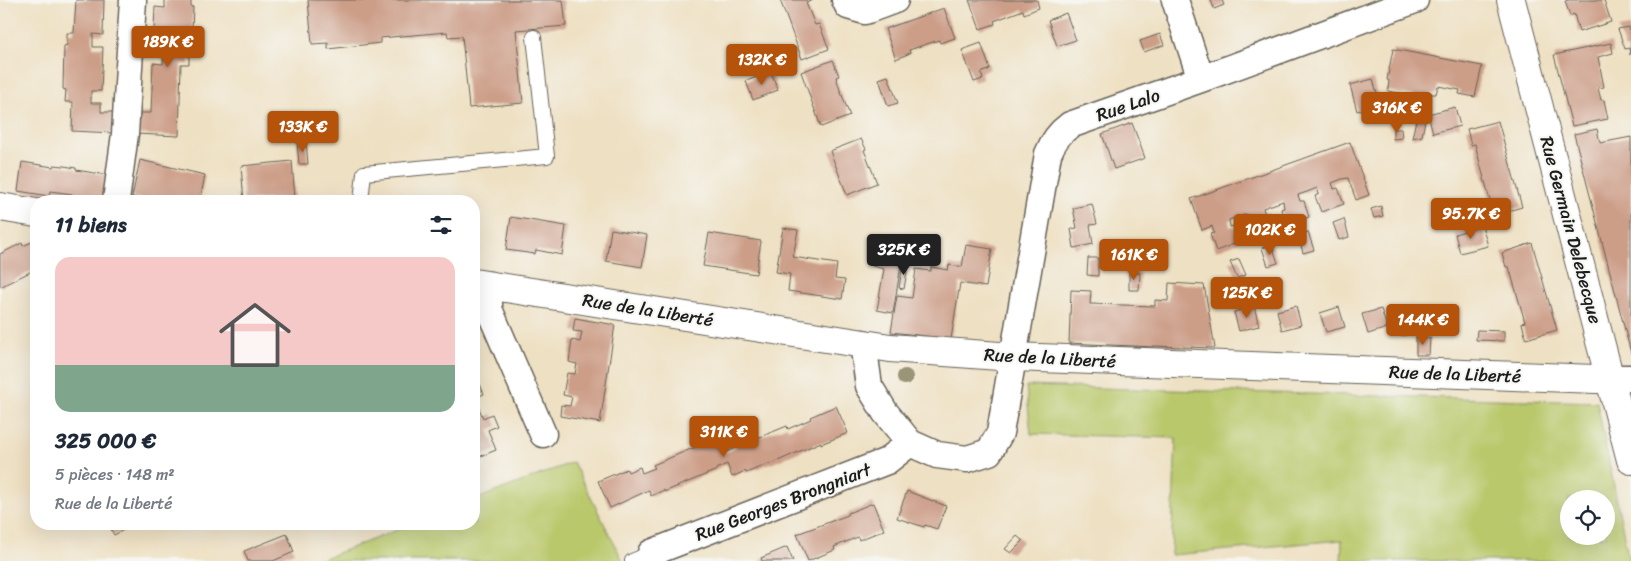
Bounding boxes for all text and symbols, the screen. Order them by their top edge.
pin: 189K € [127,26,209,68]
text: 189K € [143,27,193,56]
pin: 132K € [721,44,803,86]
text: 132K € [737,45,787,74]
street label: Rue Lalo [1092,79,1164,131]
pin: 316K € [1356,92,1438,134]
text: 316K € [1372,93,1422,122]
pin: 133K € [262,110,344,153]
text: 133K € [279,112,327,141]
street label: Rue Germain Delebecque [1531,132,1611,328]
pin: 95.7K € [1425,198,1517,240]
text: 95.7K € [1442,199,1500,228]
text: 11 biens [55,206,127,244]
icon: filters [427,211,455,239]
pin: 102K € [1229,214,1311,256]
text: 102K € [1245,215,1295,244]
pin: 325K € [863,234,945,276]
text: 325K € [878,235,930,264]
pin: 161K € [1093,238,1175,281]
text: 161K € [1110,240,1158,269]
pin: 125K € [1206,276,1288,319]
text: 125K € [1222,278,1272,307]
street label: Rue de la Liberté [580,284,716,336]
icon: home [210,290,300,380]
pin: 144K € [1382,304,1464,346]
text: 144K € [1397,305,1449,334]
street label: Rue de la Liberté [983,339,1117,377]
street label: Rue de la Liberté [1388,356,1522,392]
pin: 311K € [683,416,765,458]
text: 311K € [700,417,748,446]
text: 325 000 € [55,422,156,460]
street label: Rue Georges Brongniart [690,453,876,550]
text: 5 pièces · 148 m² [55,460,175,489]
text: Rue de la Liberté [55,489,173,518]
map controls [1560,490,1615,545]
button: locate [1560,490,1615,545]

